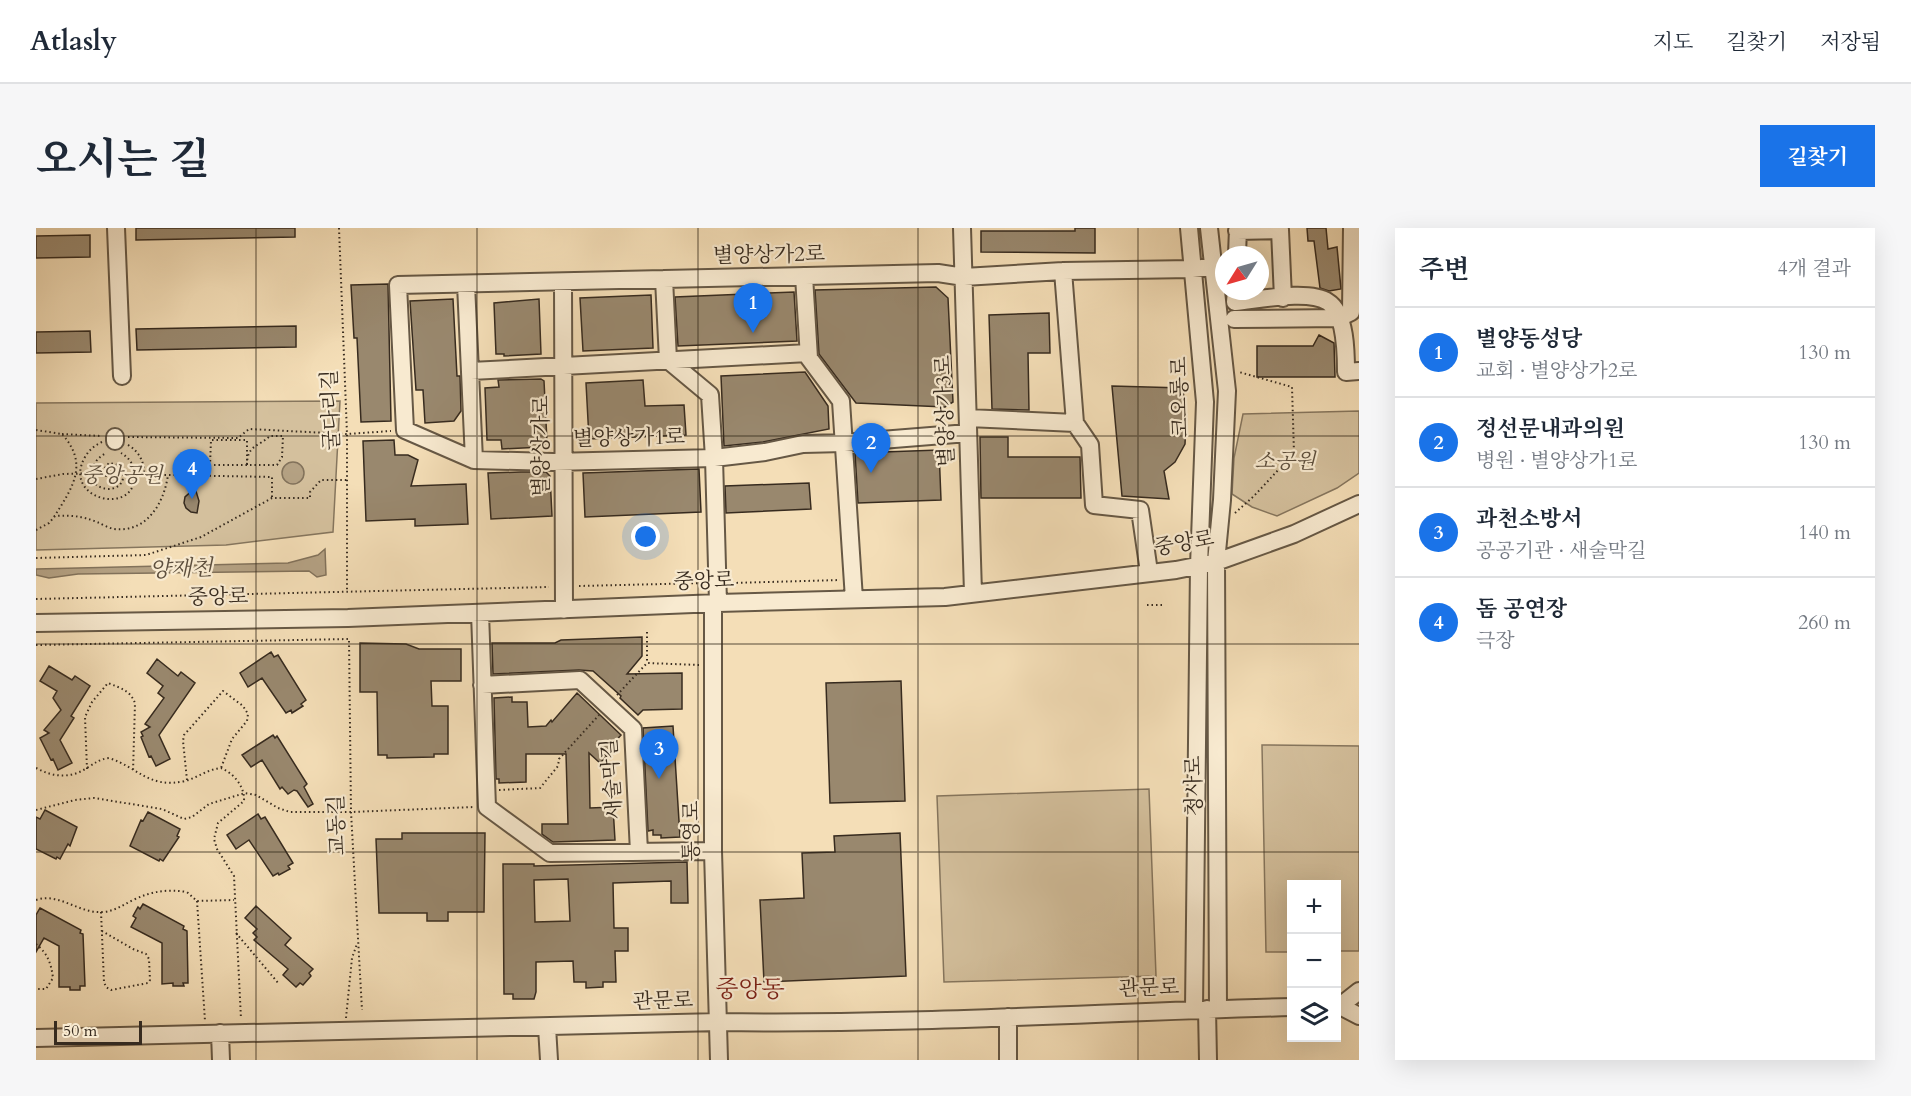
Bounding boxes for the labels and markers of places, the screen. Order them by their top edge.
pin: 1 [734,284,772,333]
pin: 2 [852,424,890,473]
pin: 4 [172,450,212,499]
pin: 3 [640,730,678,779]

